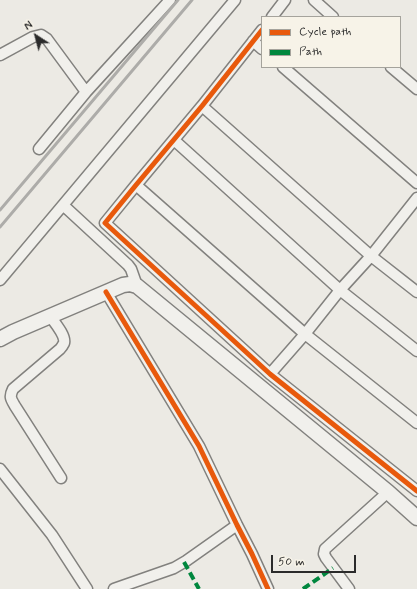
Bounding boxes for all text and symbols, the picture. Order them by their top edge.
north arrow [16,16,56,56]
legend [261,16,401,68]
text: N [22,18,36,34]
text: Cycle path [299,24,351,40]
text: Path [299,44,322,60]
scale bar [273,547,358,573]
text: 50 m [278,554,305,570]

